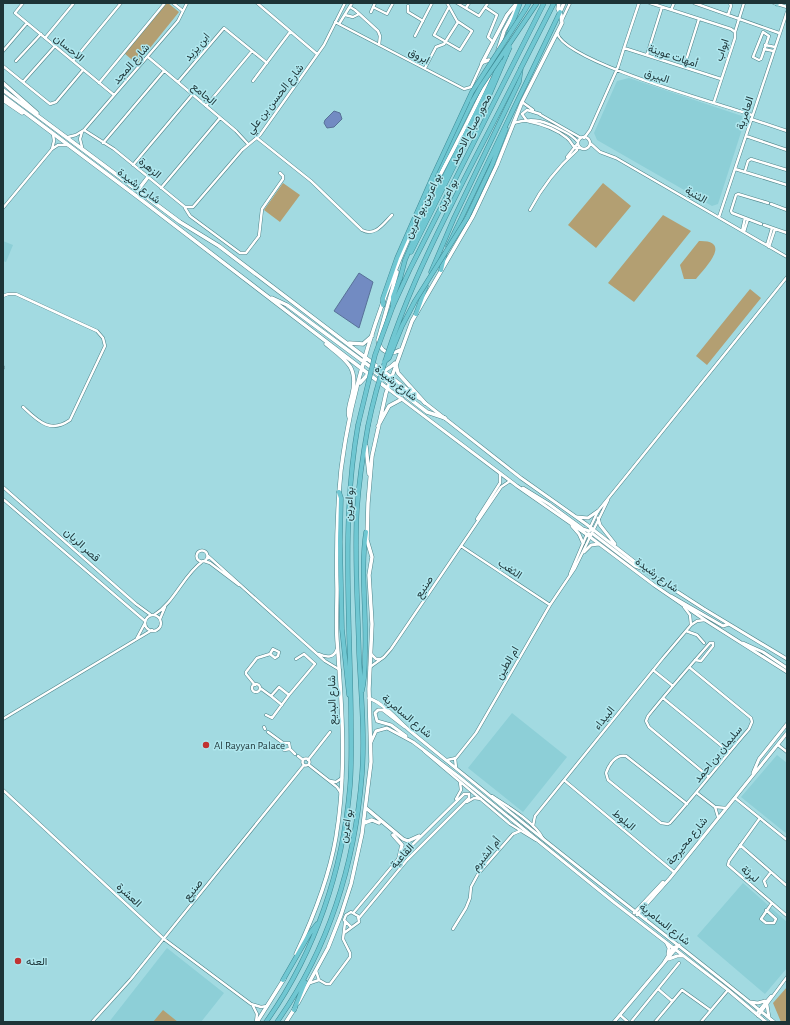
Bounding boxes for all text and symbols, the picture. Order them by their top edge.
street label: ابن يزيد [182,31,213,64]
street label: الاحسان [52,32,86,64]
street label: ابواب [713,37,732,63]
street label: شارع المجد [111,42,153,88]
street label: أمهات عوينة [646,42,700,70]
street label: ابروق [406,46,431,67]
street label: شارع الحسن بن علي [244,62,309,139]
street label: البيرق [643,67,671,86]
street label: الجامع [188,81,218,109]
street label: محور صباح الاحمد [449,92,495,167]
street label: العامرية [734,95,756,131]
street label: الزهرة [136,156,163,181]
street label: شارع رشيدة [114,166,163,207]
street label: بو اعرين,بو اعرين [403,172,444,241]
street label: بو اعرين [434,177,461,213]
street label: الثنية [683,184,709,206]
street label: شارع رشيدة [371,363,420,405]
street label: بو اعرين [343,487,356,521]
street label: قصر الريان [61,526,102,565]
street label: شارع رشيدة [632,556,681,596]
street label: الثغب [496,557,524,582]
street label: صنيع [413,574,437,601]
street label: ام الطين [493,645,523,682]
street label: شارع البديع [326,675,340,725]
street label: شارع السامرية [379,692,434,742]
street label: البيداء [591,704,617,732]
street label: سليمان بن احمد [692,723,745,785]
marker: Al Rayyan Palace [201,740,211,750]
place label: Al Rayyan Palace [214,740,285,751]
street label: البلوط [610,807,638,833]
street label: بو اعرين [337,808,356,844]
street label: شارع محيرجة [664,815,711,868]
street label: أم الشبرم [468,834,505,874]
street label: القاعية [388,841,417,871]
street label: لبرثة [738,863,761,885]
street label: صنيع [181,877,206,904]
street label: العشرة [114,881,144,910]
street label: شارع السامرية [636,901,693,949]
marker: العنه [13,956,23,966]
place label: العنه [26,956,47,967]

